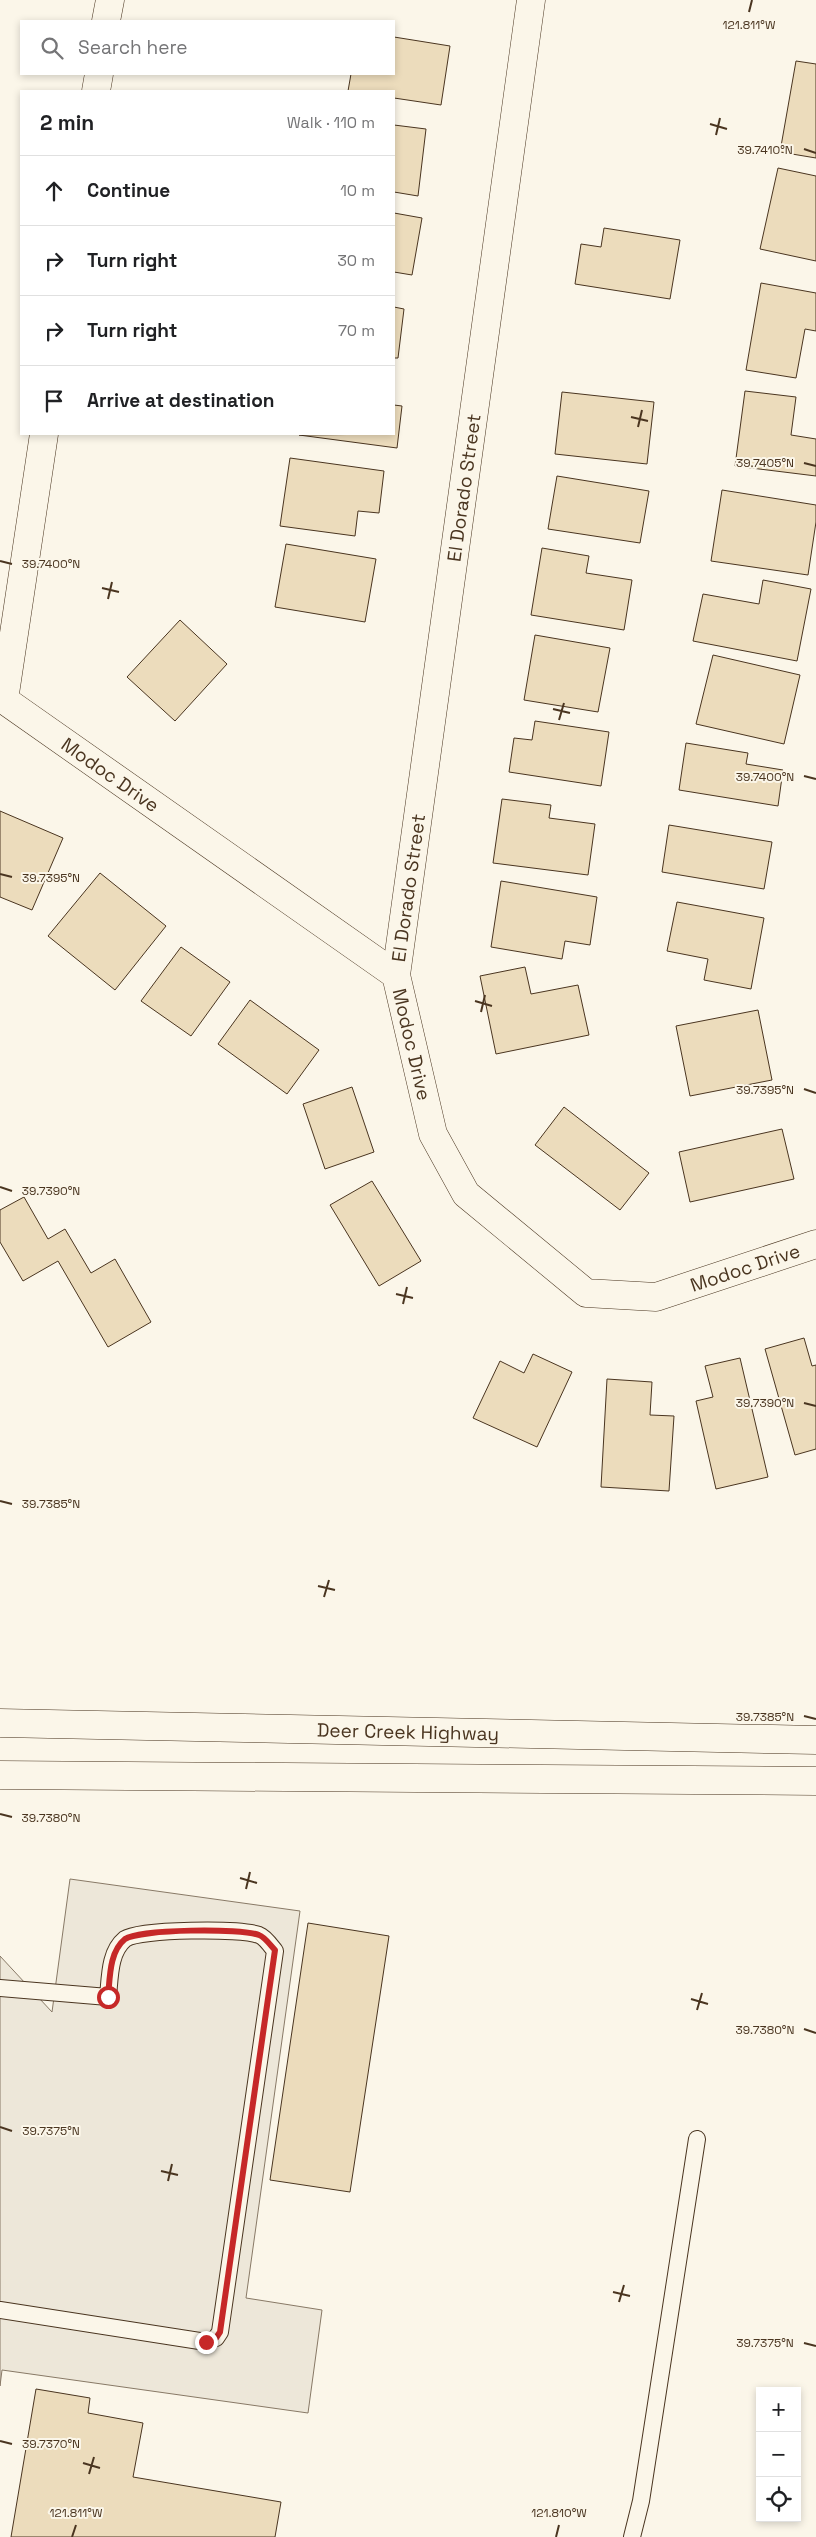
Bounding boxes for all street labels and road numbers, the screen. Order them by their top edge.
street label: El Dorado Street [441,412,487,563]
street label: Modoc Drive [56,732,164,818]
street label: El Dorado Street [386,812,431,963]
street label: Modoc Drive [387,986,437,1103]
street label: Modoc Drive [687,1238,803,1298]
street label: Deer Creek Highway [317,1718,499,1746]

